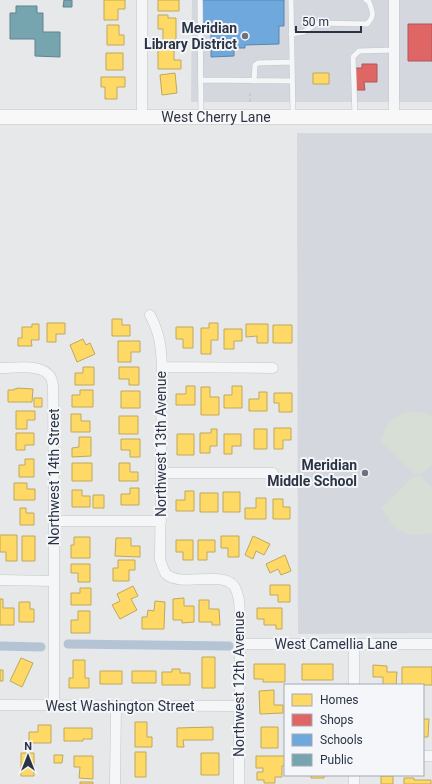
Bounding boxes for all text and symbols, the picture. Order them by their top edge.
scale bar [296,8,361,34]
text: 50 m [302,15,329,29]
place label: Meridian Library District [144,20,237,52]
marker: Meridian Library District [240,31,250,41]
street label: West Cherry Lane [161,109,271,125]
street label: Northwest 13th Avenue [153,371,169,517]
street label: Northwest 14th Street [46,408,62,546]
place label: Meridian Middle School [267,457,357,489]
marker: Meridian Middle School [360,468,370,478]
street label: Northwest 12th Avenue [231,611,247,757]
street label: West Camellia Lane [275,636,397,652]
legend [284,684,424,776]
text: Homes [320,693,358,707]
street label: West Washington Street [45,698,195,714]
text: Shops [320,713,354,727]
text: Schools [320,733,363,747]
north arrow [8,736,48,776]
text: N [24,740,32,753]
text: Public [320,753,353,767]

